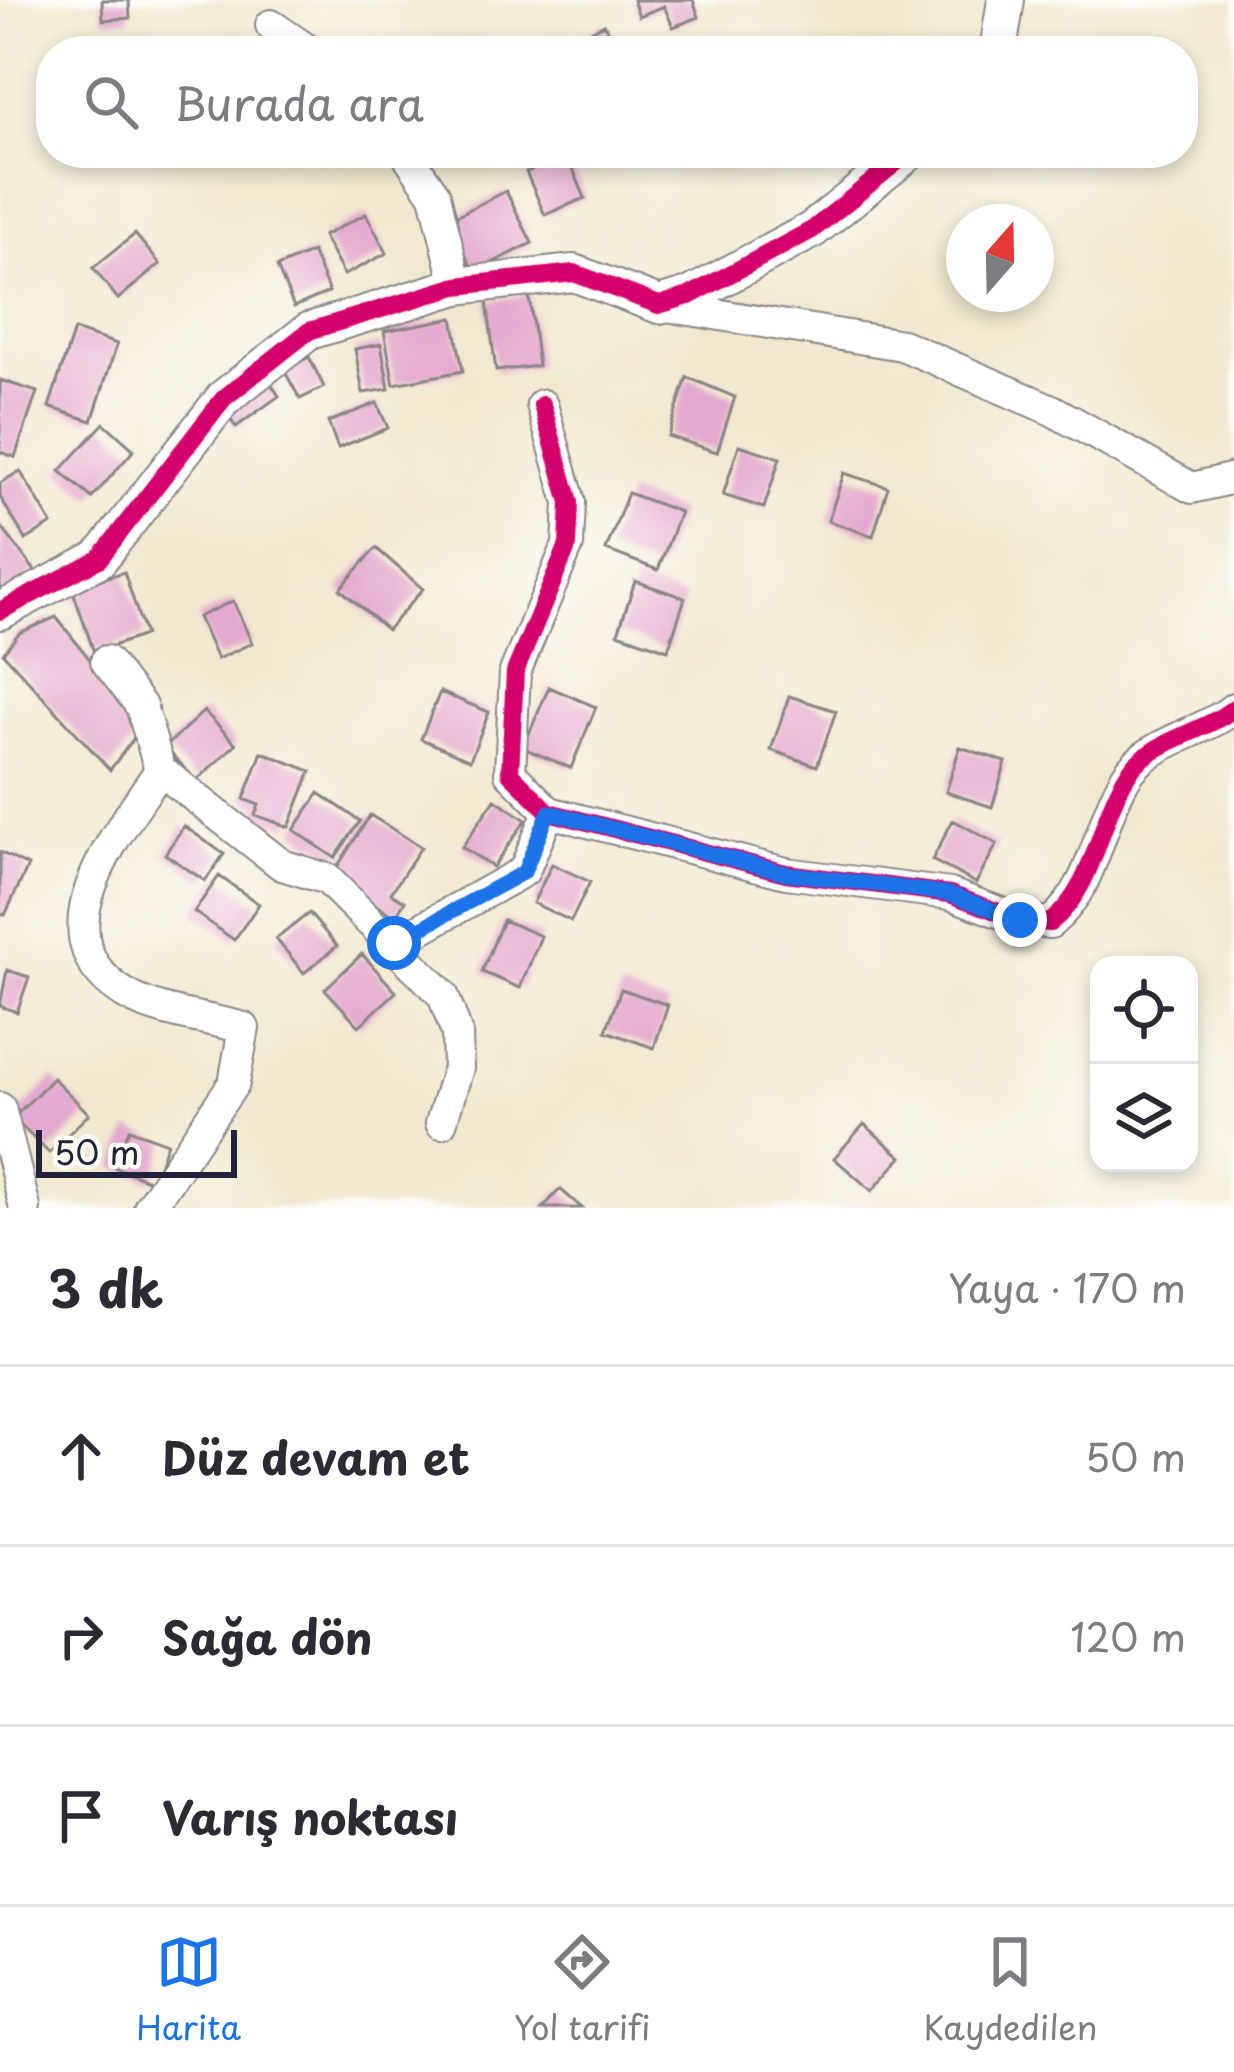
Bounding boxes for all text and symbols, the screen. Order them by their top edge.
search box [36,36,1198,168]
text: Burada ara [174,68,424,136]
icon: search [78,69,144,135]
north arrow [946,204,1054,312]
route end [993,893,1047,947]
route start [367,916,421,970]
map controls [1090,956,1198,1172]
button: locate [1090,956,1198,1064]
button: layers [1090,1064,1198,1172]
scale bar [36,1124,237,1177]
text: 50 m [54,1126,140,1176]
text: 3 dk [48,1248,163,1325]
text: Yaya · 170 m [948,1257,1186,1316]
text: Düz devam et [162,1422,470,1490]
icon: ahead [48,1423,114,1489]
text: 50 m [1085,1426,1186,1485]
text: Sağa dön [162,1602,373,1670]
icon: right [48,1603,114,1669]
text: 120 m [1070,1606,1186,1665]
text: Varış noktası [162,1782,458,1850]
icon: arrive [48,1783,114,1849]
tab: Harita [136,1929,241,2051]
tab: Yol tarifi [514,1929,651,2051]
tab: Kaydedilen [923,1929,1098,2051]

